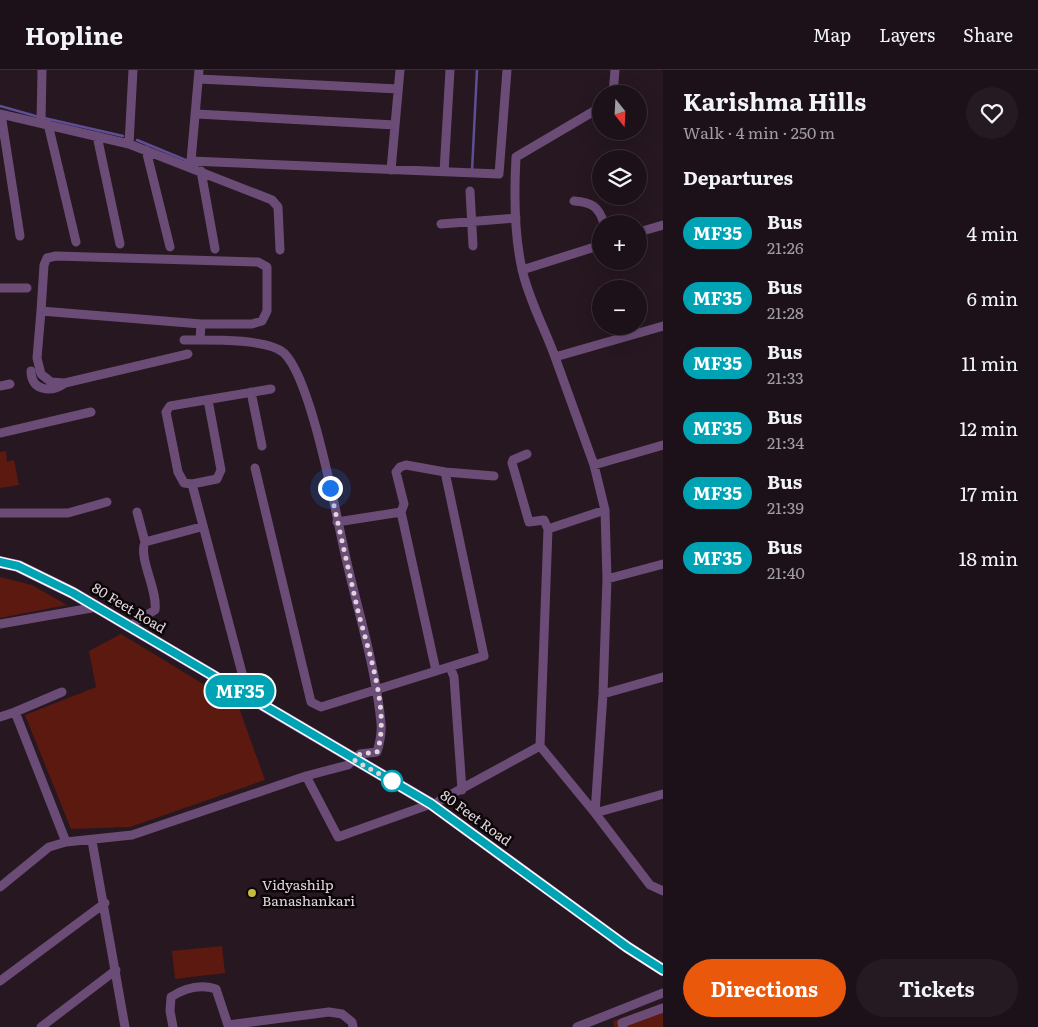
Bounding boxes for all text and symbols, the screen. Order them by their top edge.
text: Hopline [25,17,123,52]
text: Map [813,21,851,48]
text: Layers [879,21,935,48]
text: Share [963,21,1013,48]
text: Karishma Hills [683,83,866,118]
north arrow [592,85,648,140]
map controls [592,85,647,335]
button: heart [966,87,1018,139]
text: Walk · 4 min · 250 m [683,120,835,144]
button: layers [592,150,647,205]
text: Departures [683,163,793,191]
text: Bus [767,207,802,235]
button: + [592,215,647,270]
text: MF35 [693,219,742,246]
text: 4 min [966,219,1018,247]
text: 21:26 [767,235,804,259]
text: Bus [767,272,802,300]
button: − [592,280,647,335]
text: MF35 [693,284,742,311]
text: 6 min [967,284,1018,312]
text: 21:28 [767,300,804,324]
text: Bus [767,337,802,365]
text: MF35 [693,349,742,376]
text: 11 min [961,349,1018,377]
text: 21:33 [767,365,804,389]
text: Bus [767,402,802,430]
text: MF35 [693,414,742,441]
text: 12 min [959,414,1018,442]
text: 21:34 [767,430,804,454]
text: Bus [767,467,802,495]
your location [318,476,343,501]
text: MF35 [693,479,742,506]
text: 17 min [960,479,1018,507]
text: 21:39 [767,495,804,519]
text: Bus [767,532,802,560]
text: MF35 [693,544,742,571]
text: 18 min [959,544,1018,572]
text: 21:40 [767,560,805,584]
street label: 80 Feet Road [89,577,171,637]
line badge: MF35 [205,675,275,707]
text: MF35 [215,677,265,704]
unlabelled marker [381,770,403,792]
street label: 80 Feet Road [437,785,517,850]
place label: Vidyashilp Banashankari [262,874,355,910]
marker: Vidyashilp Banashankari [246,887,258,899]
button: Directions [683,959,846,1017]
button: Tickets [856,959,1018,1017]

